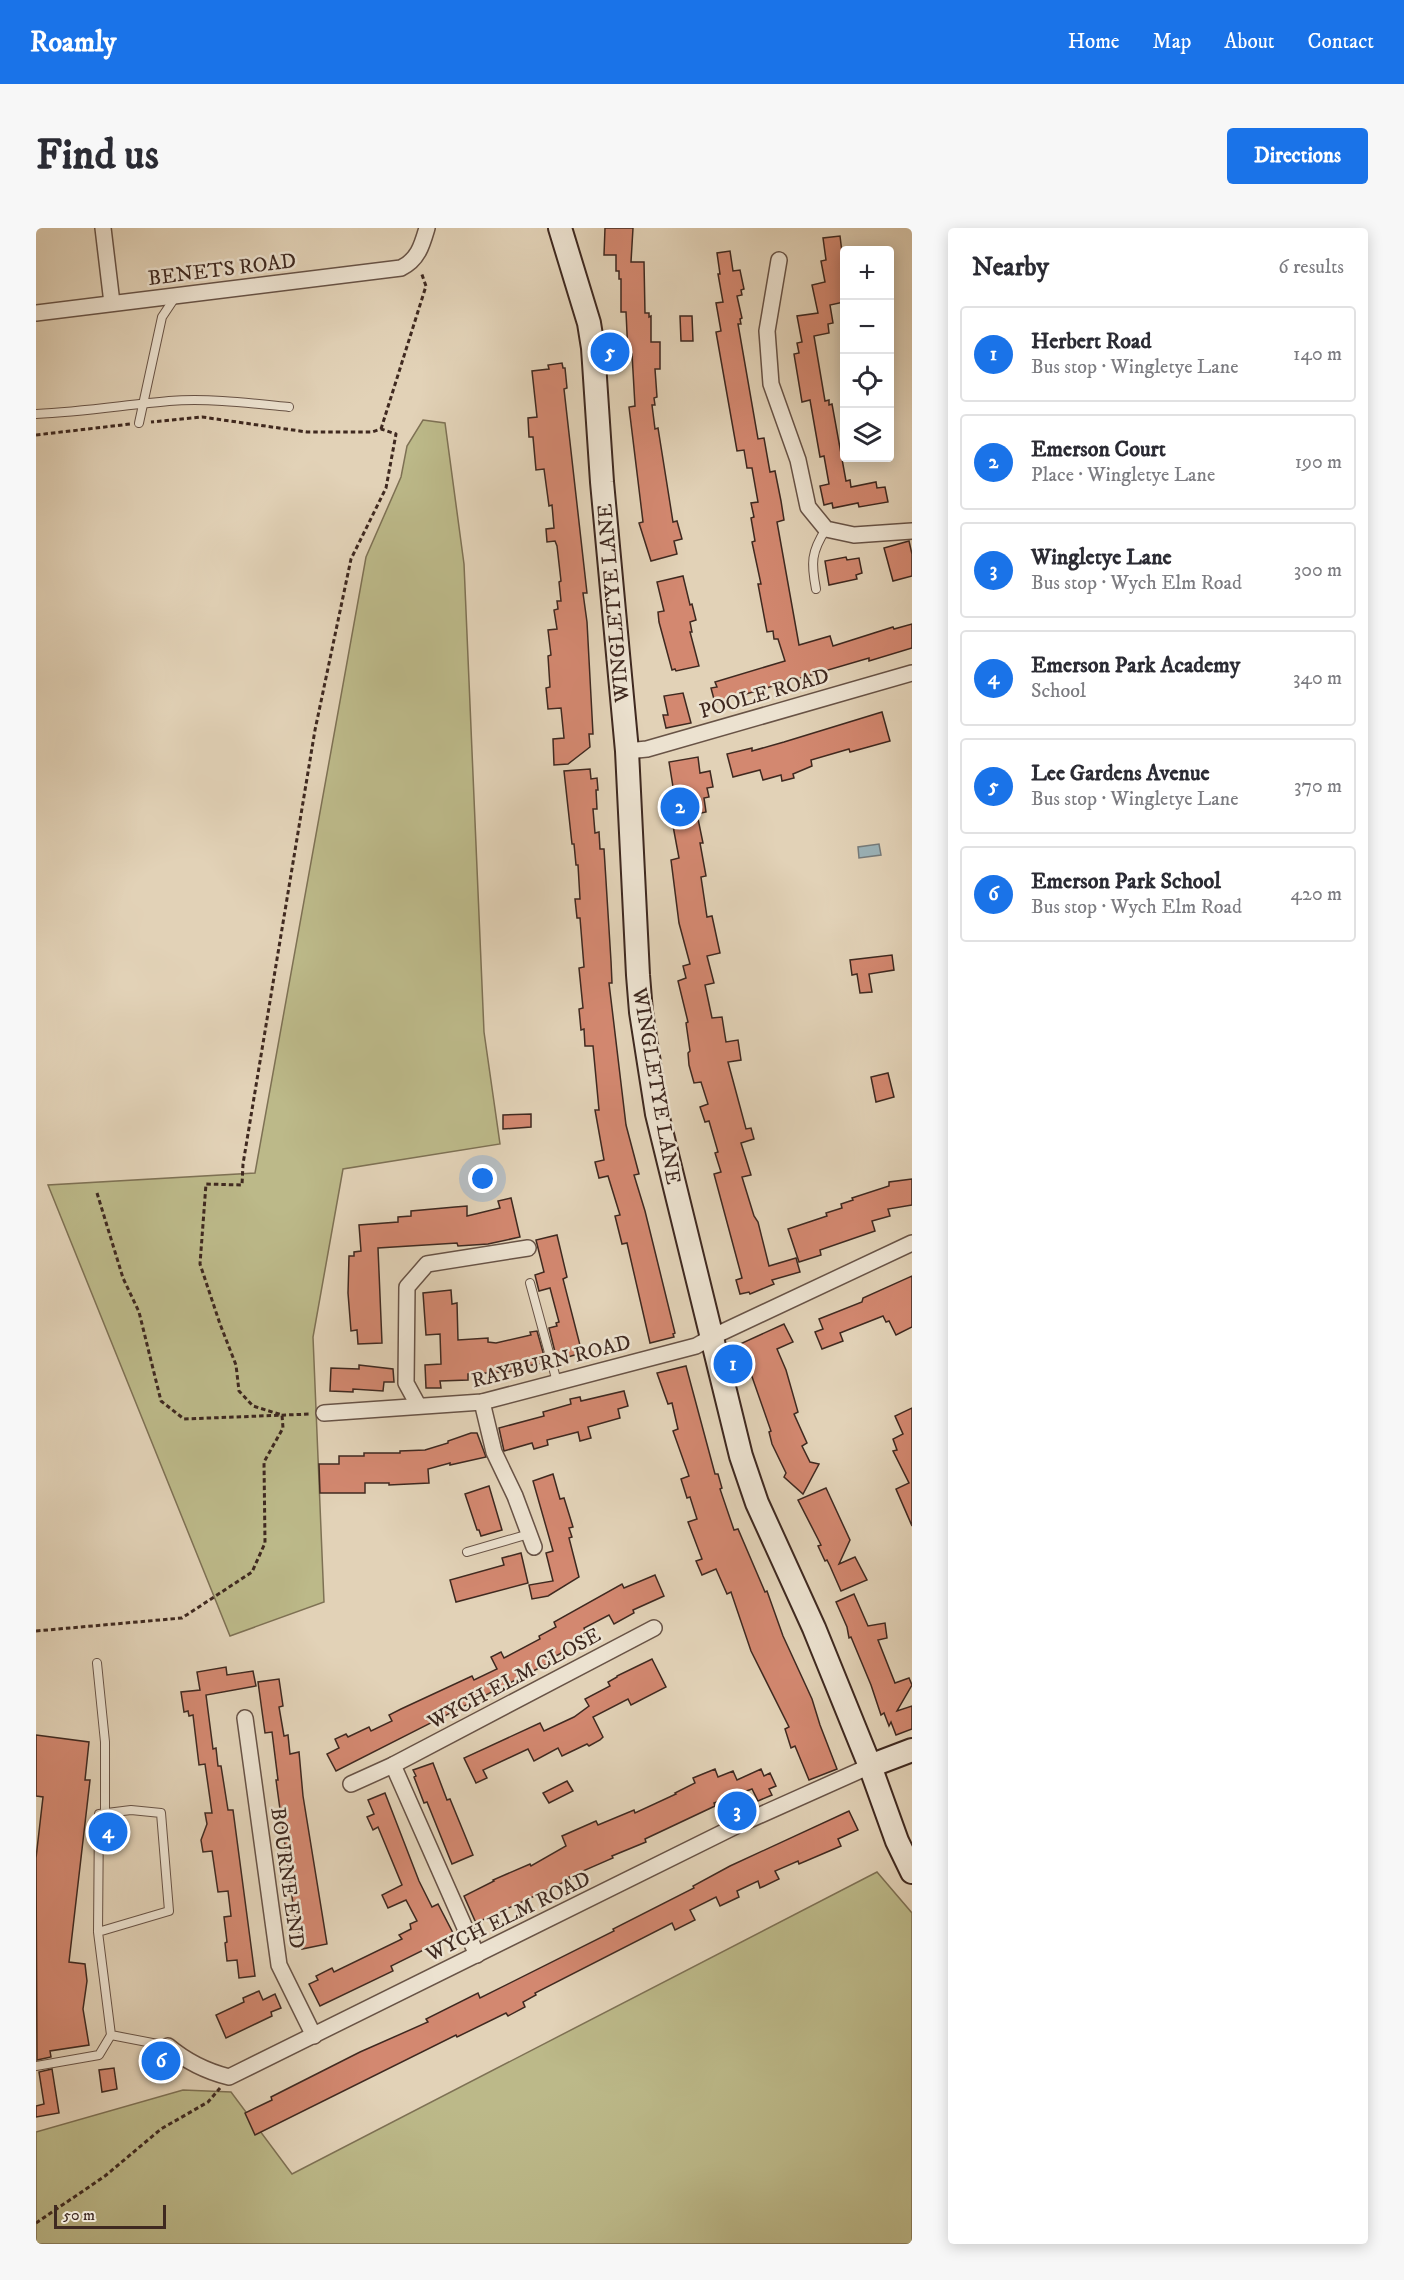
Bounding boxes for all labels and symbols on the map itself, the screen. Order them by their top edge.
street label: BENETS ROAD [146,248,298,292]
pin: 5 [590,330,630,374]
street label: WINGLETYE LANE [592,502,636,704]
street label: POOLE ROAD [696,663,832,725]
pin: 2 [660,784,700,830]
street label: WINGLETYE LANE [626,985,686,1187]
your location [468,1164,497,1193]
street label: RAYBURN ROAD [469,1330,634,1394]
pin: 1 [714,1342,752,1386]
street label: WYCH ELM CLOSE [423,1622,606,1736]
pin: 3 [718,1788,756,1834]
street label: BOURNE END [264,1806,310,1951]
pin: 4 [88,1810,128,1854]
street label: WYCH ELM ROAD [421,1866,595,1968]
pin: 6 [142,2038,180,2084]
scale bar [54,2202,166,2230]

